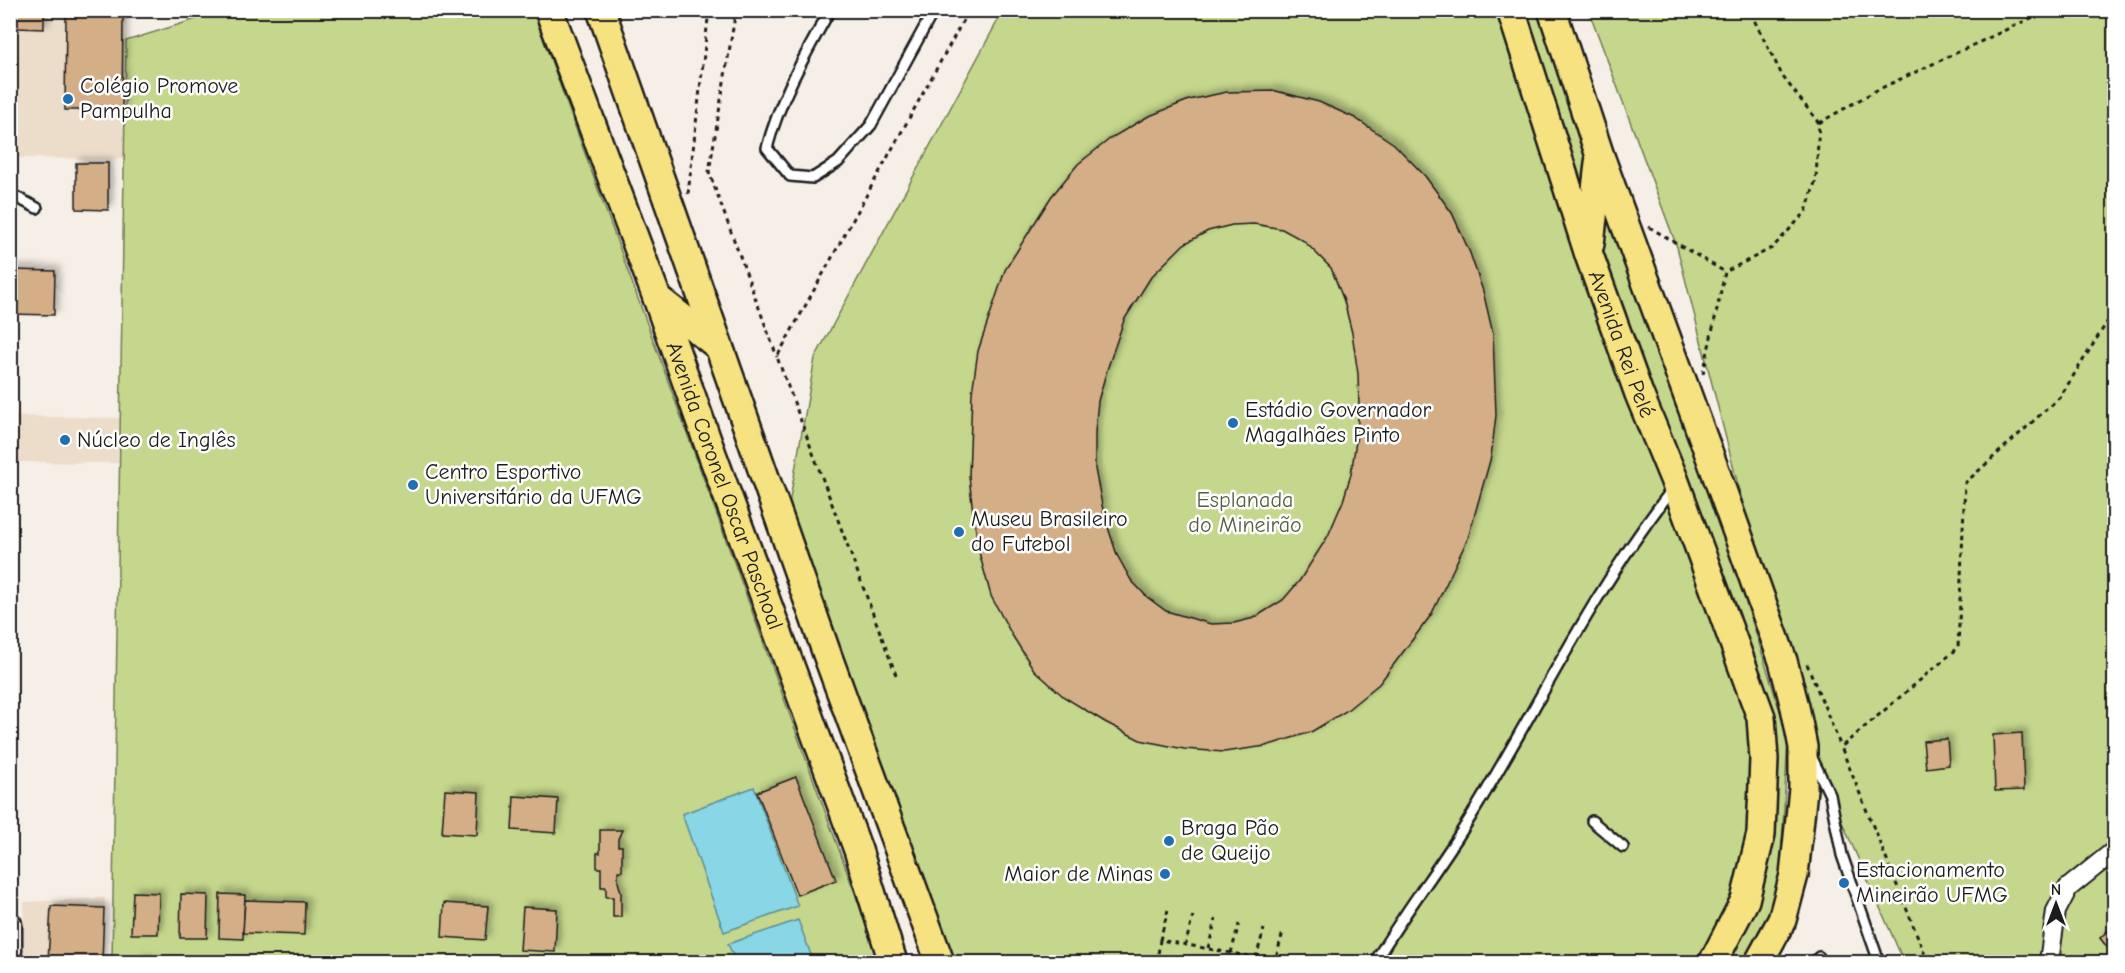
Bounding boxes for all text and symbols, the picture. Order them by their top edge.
place label: Colégio Promove Pampulha [80,73,238,124]
marker: Colégio Promove Pampulha [61,92,75,106]
street label: Avenida Rei Pelé [1583,267,1660,422]
street label: Avenida Coronel Oscar Paschoal [660,338,789,633]
place label: Estádio Governador Magalhães Pinto [1245,397,1432,448]
marker: Estádio Governador Magalhães Pinto [1226,416,1240,430]
place label: Núcleo de Inglês [77,427,236,453]
marker: Núcleo de Inglês [58,433,72,447]
place label: Centro Esportivo Universitário da UFMG [425,459,642,510]
marker: Centro Esportivo Universitário da UFMG [406,478,420,492]
park label: Esplanada do Mineirão [1188,487,1302,538]
place label: Museu Brasileiro do Futebol [971,506,1128,557]
marker: Museu Brasileiro do Futebol [952,525,966,539]
place label: Braga Pão de Queijo [1181,815,1279,866]
marker: Braga Pão de Queijo [1162,834,1176,848]
place label: Estacionamento Mineirão UFMG [1856,857,2008,908]
place label: Maior de Minas [1004,861,1153,887]
marker: Maior de Minas [1158,867,1172,881]
north arrow [2026,874,2086,934]
marker: Estacionamento Mineirão UFMG [1837,876,1851,890]
text: N [2051,881,2061,899]

